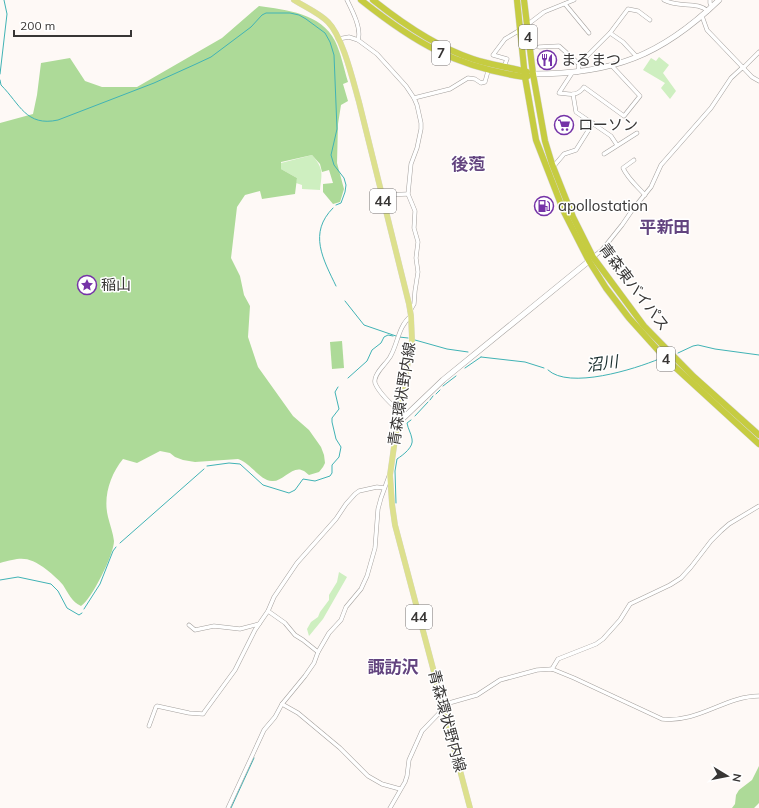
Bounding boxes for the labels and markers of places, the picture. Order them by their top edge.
restaurant icon: まるまつ [536,49,558,71]
place label: まるまつ [561,50,621,69]
supermarket icon: ローソン [553,114,575,136]
place label: ローソン [578,115,638,134]
fuel station icon: apollostation [533,195,555,217]
place label: apollostation [558,196,648,215]
place icon: 稲山 [76,274,98,296]
place label: 稲山 [101,275,131,294]

